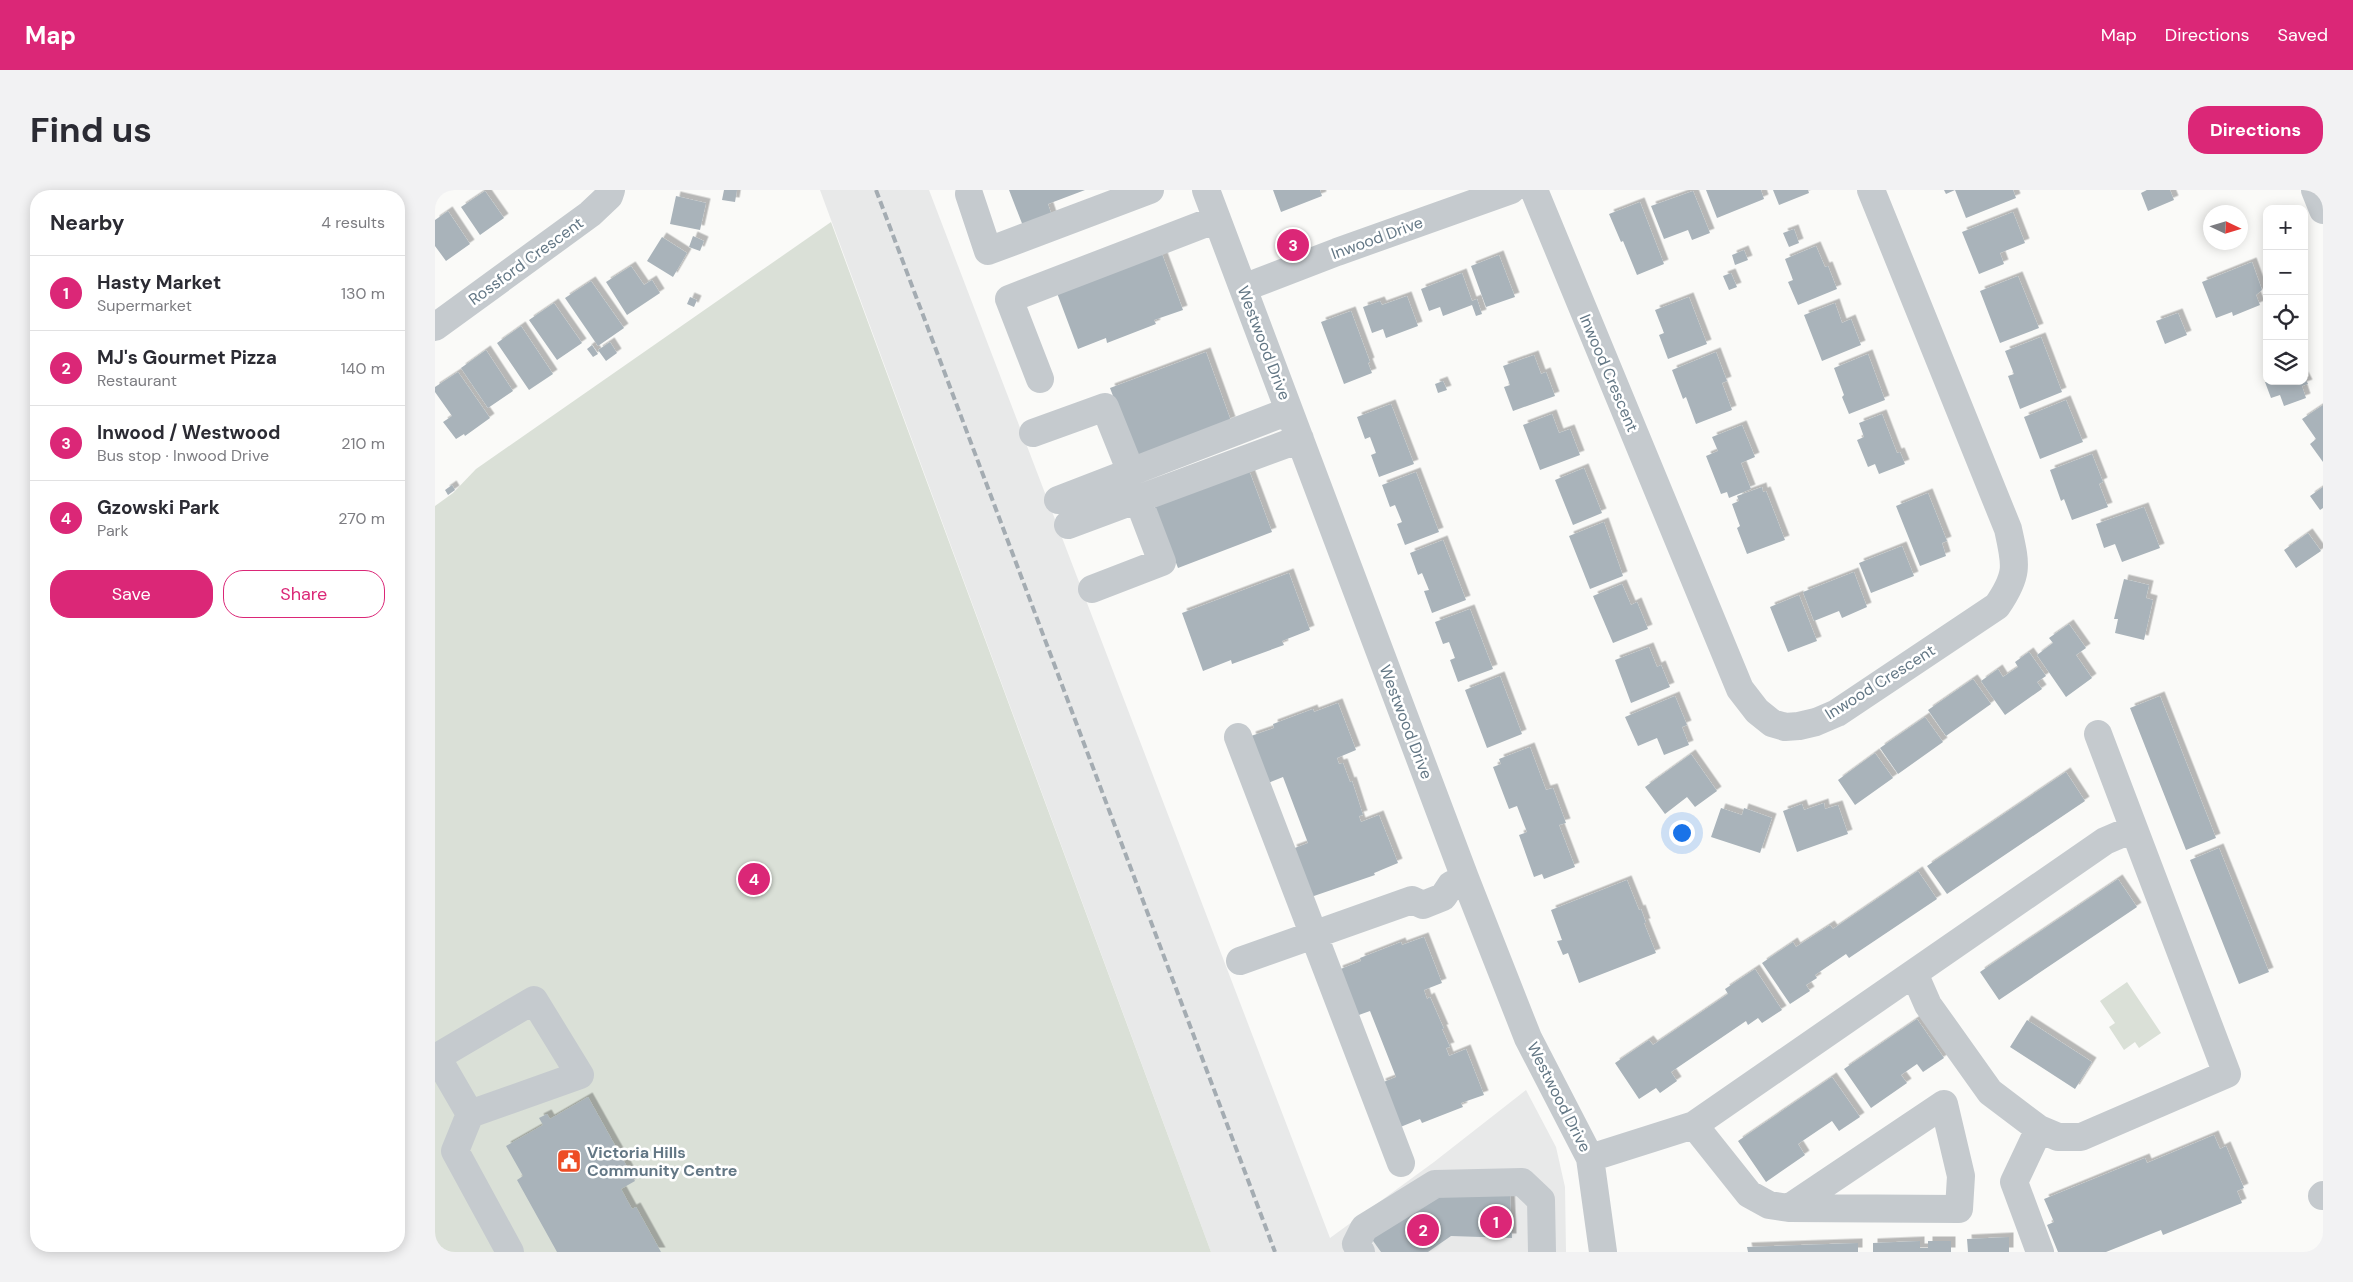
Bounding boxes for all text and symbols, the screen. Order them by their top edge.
text: Map [25,20,76,51]
text: Map [2101,23,2137,47]
text: Directions [2165,23,2250,47]
text: Saved [2278,23,2328,47]
button: Directions [2188,106,2323,154]
text: Find us [30,107,152,153]
north arrow [2203,205,2248,250]
map controls [2263,205,2308,385]
button: + [2263,205,2308,250]
text: Nearby [50,209,124,237]
text: 4 results [321,212,385,233]
street label: Rossford Crescent [464,212,588,310]
street label: Inwood Drive [1328,212,1426,264]
pin: 3 [1277,226,1309,264]
button: − [2263,250,2308,295]
text: Hasty Market [97,270,221,295]
text: 1 [63,283,69,304]
text: 130 m [341,283,385,304]
street label: Westwood Drive [1233,283,1295,403]
text: Supermarket [97,295,192,316]
button: locate [2263,295,2308,340]
street label: Inwood Crescent [1575,311,1643,435]
button: layers [2263,340,2308,385]
text: MJ's Gourmet Pizza [97,345,277,370]
text: 2 [61,358,71,379]
text: 140 m [341,358,385,379]
text: Restaurant [97,370,177,391]
text: Inwood / Westwood [97,420,281,445]
text: 3 [61,433,71,454]
text: 210 m [341,433,385,454]
text: Bus stop · Inwood Drive [97,445,269,466]
text: Gzowski Park [97,495,220,520]
text: 4 [61,508,71,529]
text: 270 m [338,508,385,529]
text: Park [97,520,129,541]
button: Save [50,570,213,618]
button: Share [223,570,385,618]
street label: Inwood Crescent [1821,640,1939,724]
street label: Westwood Drive [1375,662,1437,782]
your location [1669,820,1695,846]
pin: 4 [738,860,770,898]
street label: Westwood Drive [1522,1038,1596,1156]
place label: Victoria Hills Community Centre [587,1142,737,1181]
public building icon: Victoria Hills Community Centre [556,1148,582,1174]
pin: 1 [1480,1203,1512,1241]
pin: 2 [1407,1211,1439,1249]

